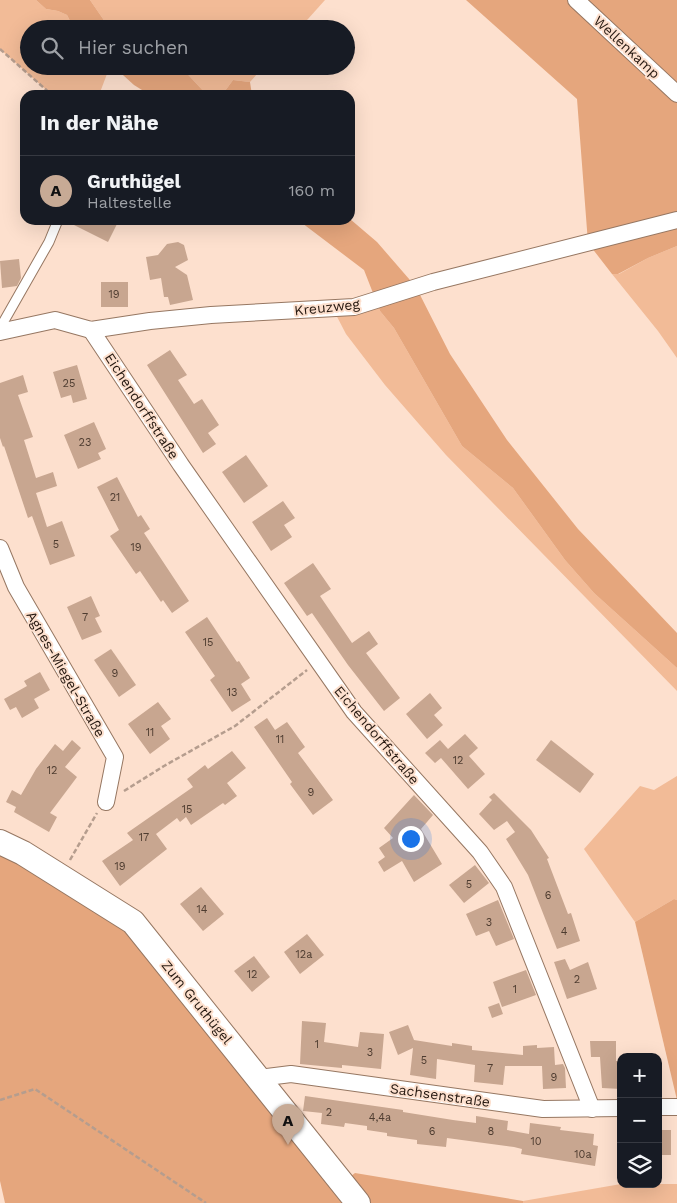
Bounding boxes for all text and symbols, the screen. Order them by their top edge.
street label: Wellenkamp [591,12,663,82]
search box [20,20,355,75]
icon: search [38,34,66,62]
text: Hier suchen [78,36,189,59]
text: In der Nähe [40,110,159,135]
text: Gruthügel [87,170,181,193]
text: A [51,181,61,200]
text: 160 m [288,181,335,200]
text: Haltestelle [87,193,172,212]
house number: 19 [108,288,120,301]
street label: Kreuzweg [293,296,361,318]
street label: Eichendorffstraße [102,350,182,462]
house number: 25 [63,377,75,390]
house number: 23 [79,436,91,449]
house number: 21 [110,491,120,504]
house number: 5 [53,538,59,551]
house number: 19 [130,541,142,554]
street label: Agnes-Miegel-Straße [23,608,109,740]
house number: 7 [82,611,88,624]
house number: 15 [203,636,213,649]
house number: 9 [112,667,119,680]
street label: Eichendorffstraße [331,683,423,787]
house number: 13 [227,686,237,699]
house number: 11 [146,726,154,739]
house number: 11 [276,733,284,746]
house number: 12 [453,754,463,767]
house number: 12 [47,764,57,777]
house number: 9 [308,786,315,799]
house number: 15 [182,803,192,816]
your location [398,826,424,852]
house number: 17 [139,831,149,844]
house number: 19 [114,860,126,873]
house number: 5 [466,878,472,891]
house number: 6 [545,889,552,902]
house number: 14 [196,903,208,916]
house number: 3 [486,916,492,929]
house number: 4 [561,925,568,938]
house number: 12a [296,948,312,961]
street label: Zum Gruthügel [158,957,236,1048]
house number: 12 [247,968,257,981]
house number: 2 [574,973,580,986]
house number: 1 [513,983,517,996]
house number: 1 [315,1038,319,1051]
house number: 3 [367,1046,373,1059]
map controls [617,1053,662,1188]
button: + [617,1053,662,1098]
house number: 5 [421,1054,427,1067]
house number: 7 [487,1062,493,1075]
house number: 9 [551,1071,558,1084]
street label: Sachsenstraße [389,1080,491,1110]
button: − [617,1098,662,1143]
pin: A [272,1104,304,1145]
house number: 2 [326,1106,332,1119]
house number: 4,4a [369,1111,391,1124]
house number: 6 [429,1125,436,1138]
house number: 8 [488,1125,495,1138]
house number: 10 [530,1135,542,1148]
button: layers [617,1143,662,1188]
house number: 10a [574,1148,592,1161]

